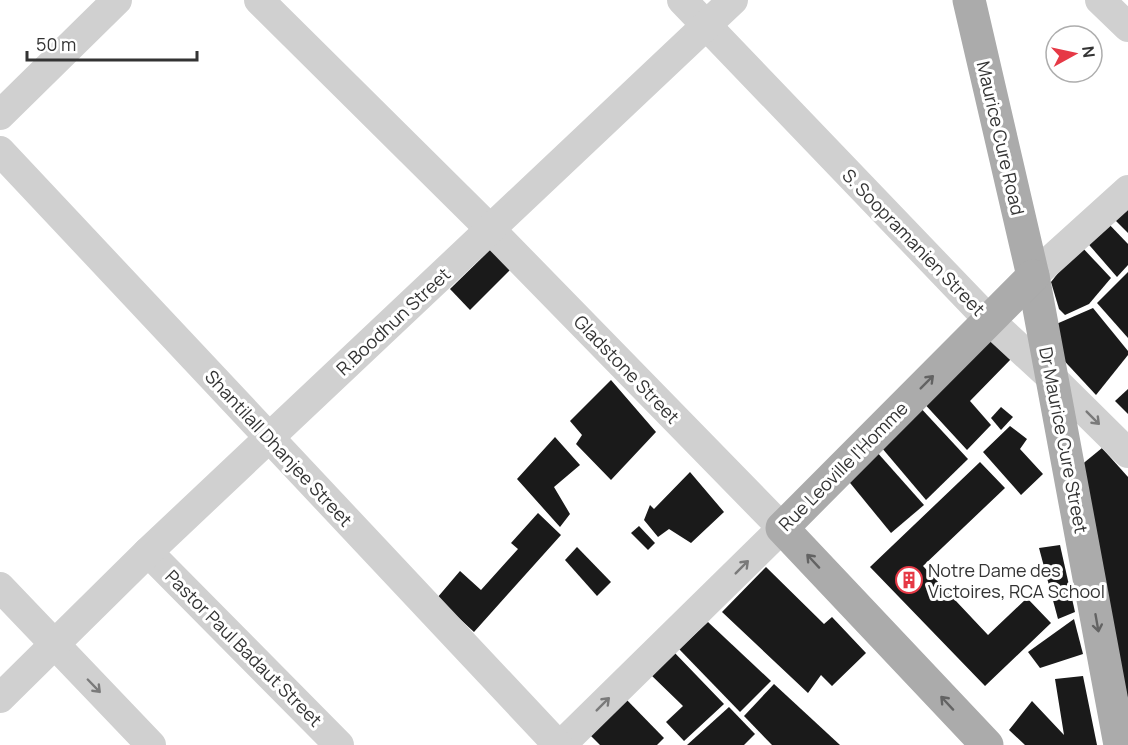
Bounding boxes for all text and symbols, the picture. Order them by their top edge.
scale bar [27,24,196,62]
north arrow [1044,24,1104,84]
text: 50 m [36,32,76,56]
text: N [1077,45,1101,59]
street label: Maurice Cure Road [972,59,1030,217]
street label: S. Soopramanien Street [837,163,991,321]
street label: R.Boodhun Street [331,262,455,380]
street label: Gladstone Street [569,310,685,428]
street label: Dr Maurice Cure Street [1034,345,1094,535]
street label: Shantilall Dhanjee Street [200,365,358,531]
one-way arrow [920,375,934,390]
street label: Rue Leoville l'Homme [773,396,913,536]
one-way arrow [1085,411,1100,425]
one-way arrow [806,553,820,568]
place label: Notre Dame des Victoires, RCA School [928,558,1105,603]
one-way arrow [734,560,749,575]
street label: Pastor Paul Badaut Street [160,564,328,732]
building icon: Notre Dame des Victoires, RCA School [894,565,924,595]
one-way arrow [1092,613,1103,632]
one-way arrow [87,679,102,694]
one-way arrow [940,695,954,710]
one-way arrow [595,697,610,711]

